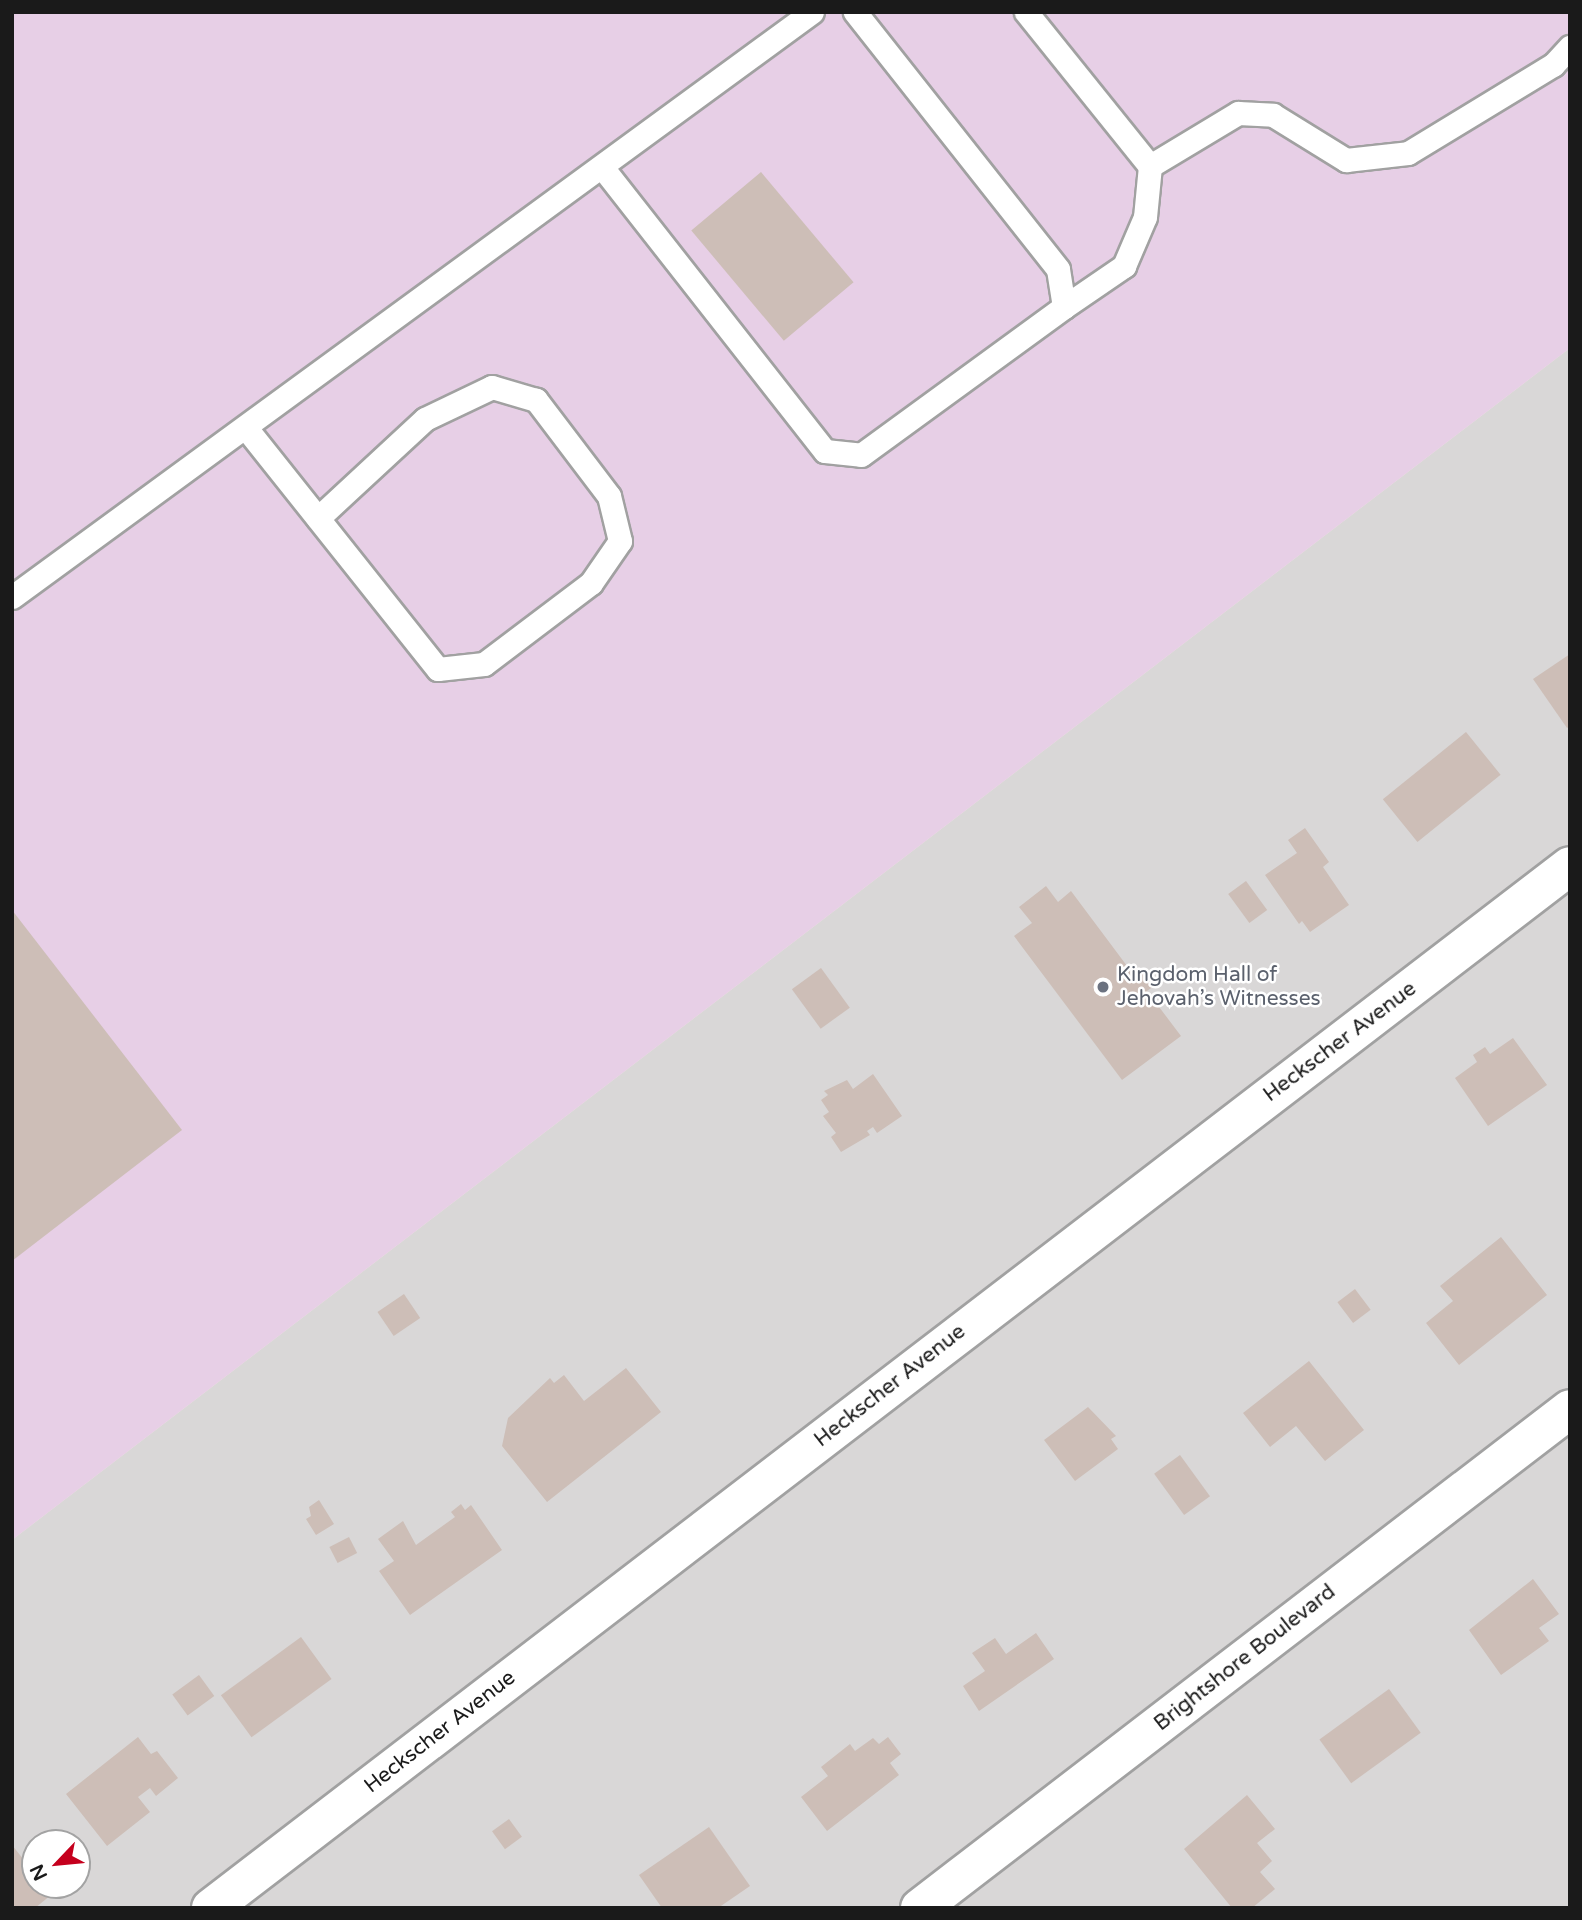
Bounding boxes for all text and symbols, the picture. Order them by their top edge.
place label: Kingdom Hall of Jehovah’s Witnesses [1117,962,1321,1012]
street label: Heckscher Avenue [1259,976,1421,1108]
marker: Kingdom Hall of Jehovah’s Witnesses [1095,979,1111,995]
street label: Heckscher Avenue [810,1319,970,1453]
street label: Brightshore Boulevard [1149,1579,1341,1737]
street label: Heckscher Avenue [360,1665,520,1799]
north arrow [21,1829,91,1899]
text: N [26,1861,52,1884]

